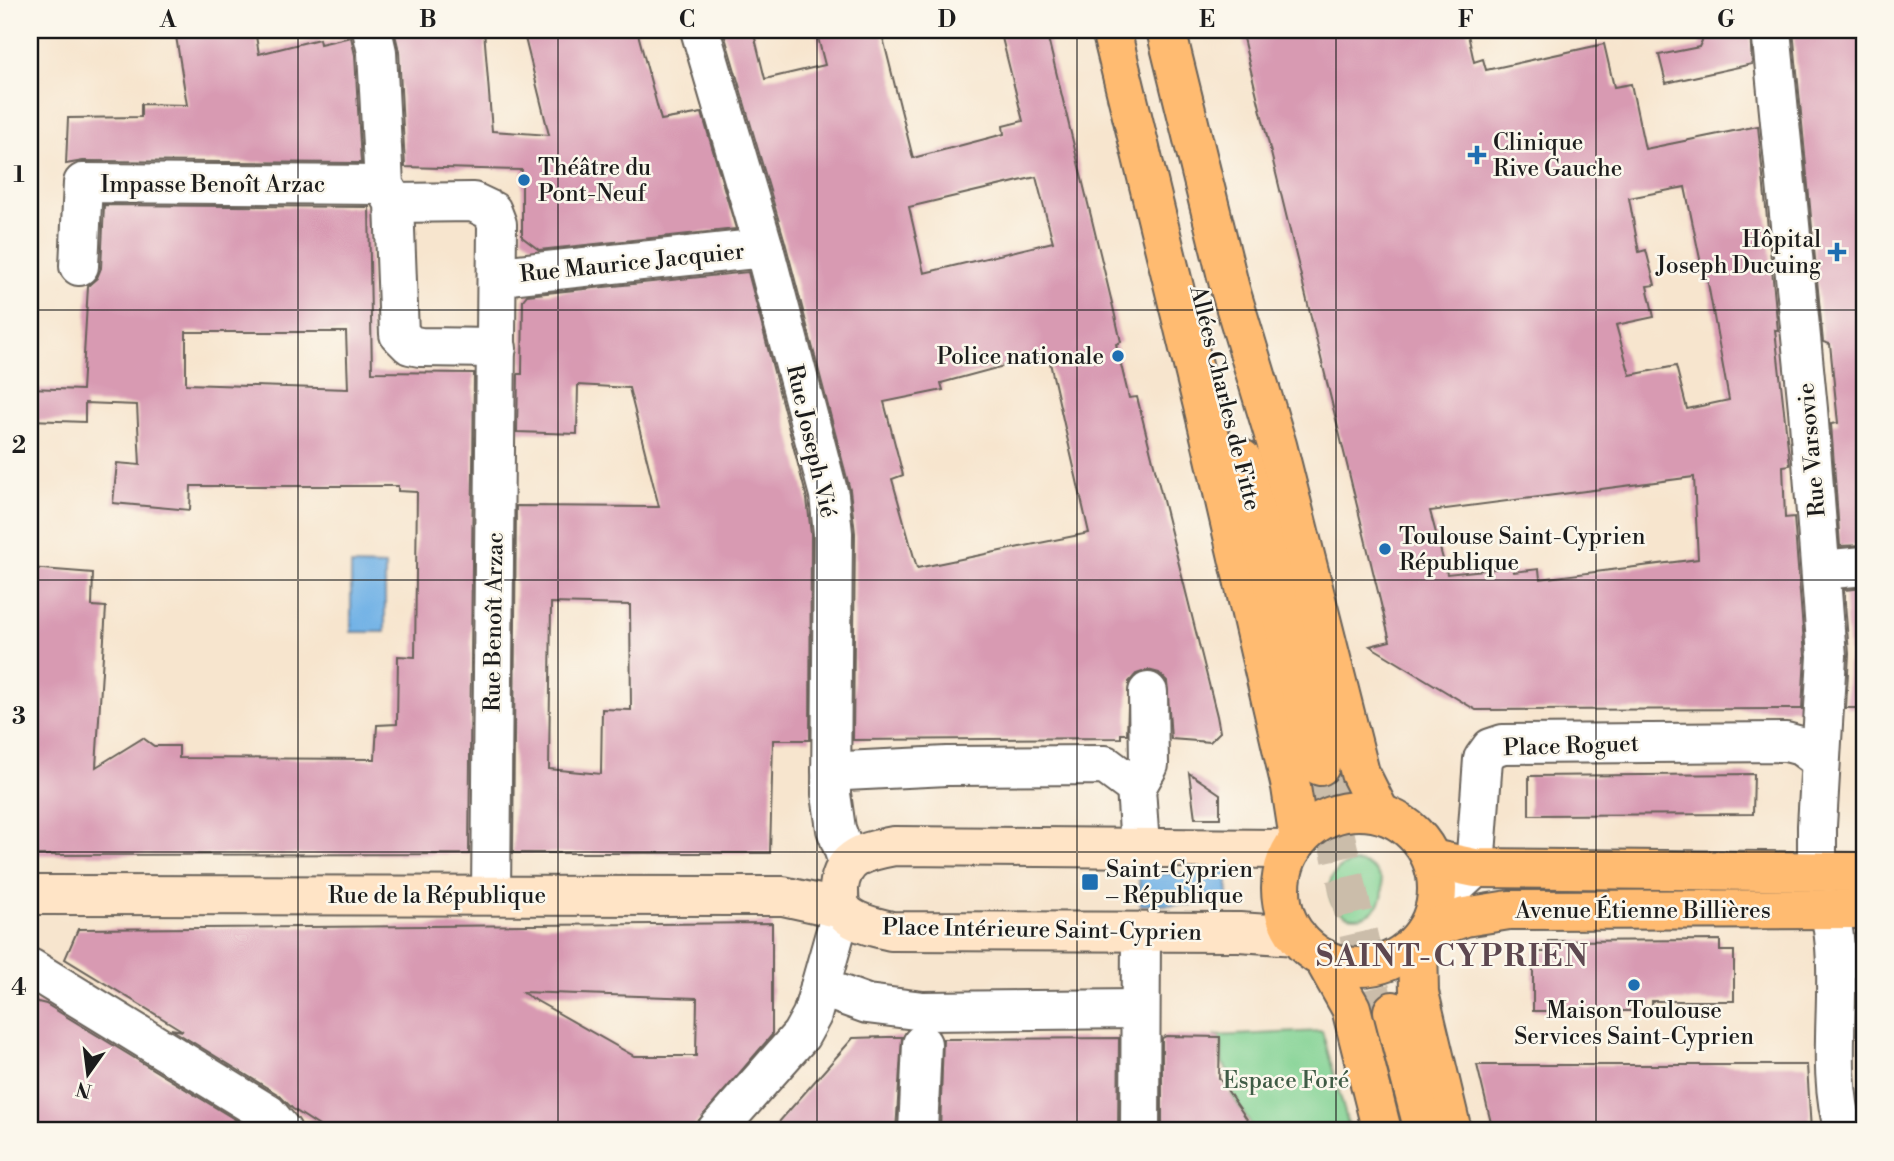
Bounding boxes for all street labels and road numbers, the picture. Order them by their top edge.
street label: Impasse Benoît Arzac [101,171,325,199]
street label: Rue Maurice Jacquier [518,237,746,289]
street label: Allées Charles de Fitte [1183,282,1267,514]
street label: Rue Joseph Vié [780,362,842,520]
street label: Rue Varsovie [1792,382,1832,518]
street label: Rue Benoît Arzac [478,532,510,712]
street label: Place Roguet [1503,730,1639,762]
street label: Rue de la République [328,882,546,910]
street label: Avenue Étienne Billières [1514,895,1771,925]
street label: Place Intérieure Saint-Cyprien [882,913,1202,947]

